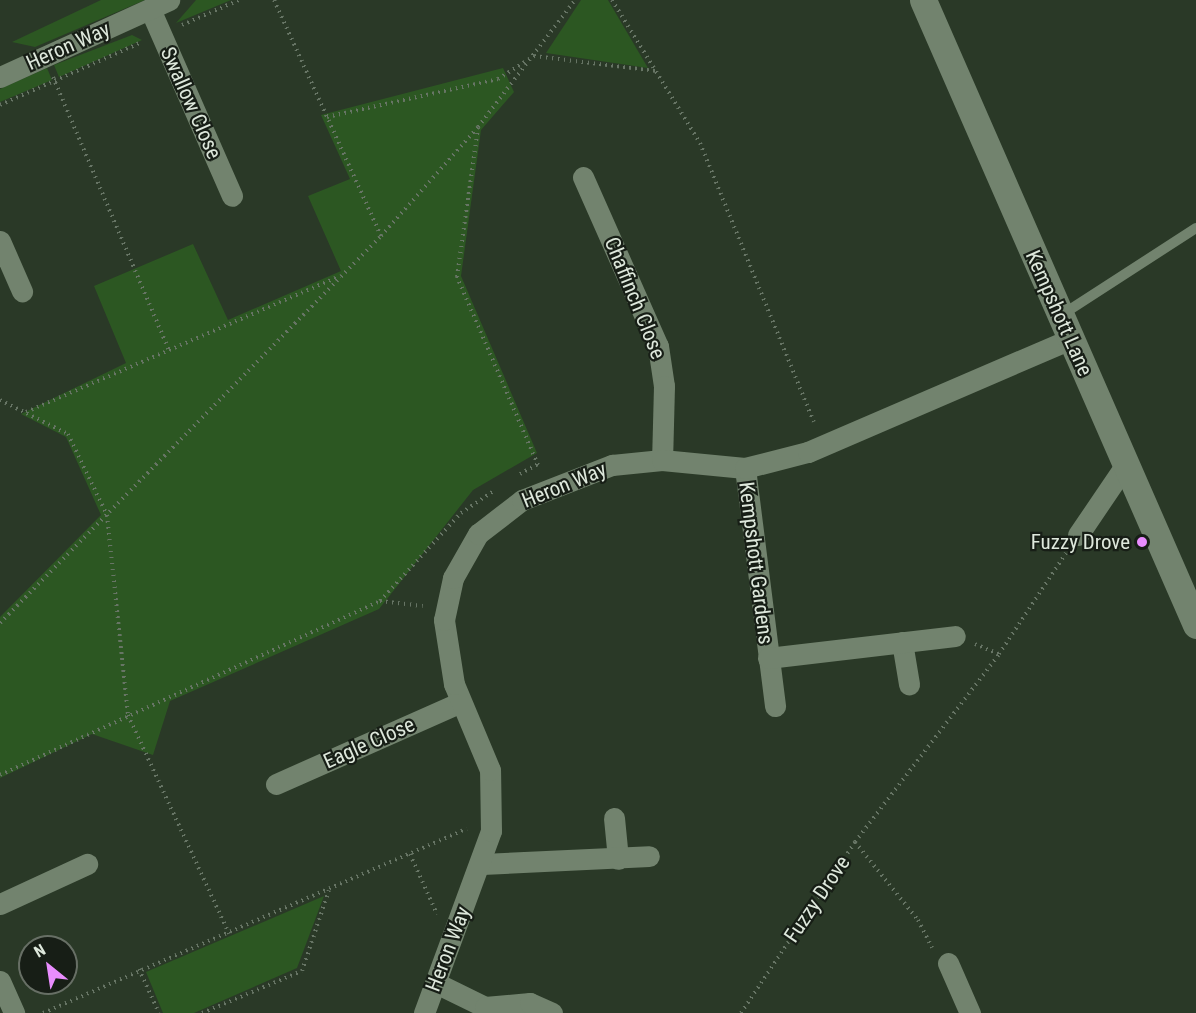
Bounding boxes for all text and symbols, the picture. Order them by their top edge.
street label: Heron Way [22,16,114,76]
street label: Swallow Close [155,43,227,163]
street label: Chaffinch Close [599,233,671,363]
street label: Kempshott Lane [1020,246,1098,380]
street label: Heron Way [518,457,610,513]
street label: Kempshott Gardens [734,480,778,646]
place label: Fuzzy Drove [1031,529,1130,555]
marker: Fuzzy Drove [1135,535,1149,549]
street label: Eagle Close [320,712,418,774]
street label: Fuzzy Drove [779,851,855,947]
street label: Heron Way [420,903,476,995]
north arrow [18,935,78,995]
text: N [31,940,49,961]

